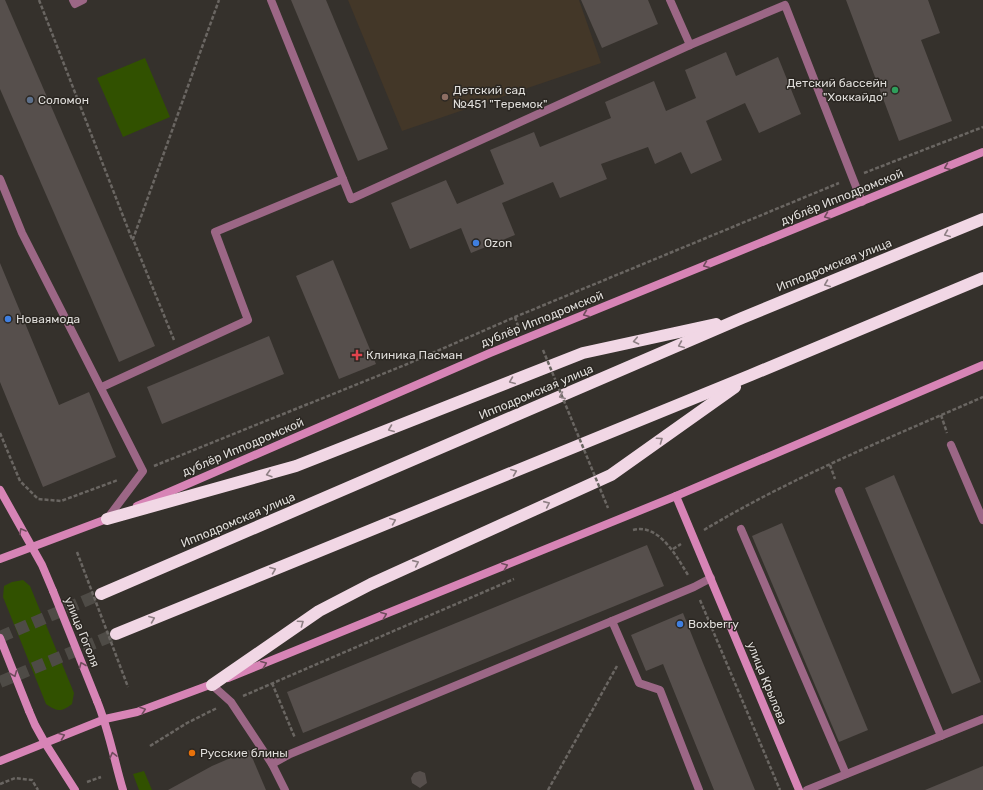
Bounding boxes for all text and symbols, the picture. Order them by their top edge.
place label: Детский бассейн "Хоккайдо" [787,76,887,104]
place label: Детский сад №451 "Теремок" [453,83,547,111]
marker: Детский бассейн "Хоккайдо" [890,85,900,95]
marker: Детский сад №451 "Теремок" [440,92,450,102]
place label: Соломон [38,93,89,107]
marker: Соломон [25,95,35,105]
one-way arrow [944,162,951,170]
street label: дублёр Ипподромской [779,166,905,228]
one-way arrow [823,212,830,220]
one-way arrow [943,230,950,238]
street label: Ипподромская улица [774,235,894,295]
place label: Ozon [484,236,512,250]
marker: Ozon [471,238,481,248]
one-way arrow [703,261,710,269]
one-way arrow [823,279,830,287]
street label: дублёр Ипподромской [479,288,605,350]
one-way arrow [583,310,590,318]
place label: Новаямода [16,312,80,326]
marker: Новаямода [3,314,13,324]
one-way arrow [632,337,639,345]
one-way arrow [678,340,685,348]
place label: Клиника Пасман [366,348,463,362]
marker: Клиника Пасман [351,349,363,361]
street label: Ипподромская улица [477,362,595,422]
one-way arrow [509,376,516,384]
one-way arrow [558,391,566,399]
street label: дублёр Ипподромской [180,415,306,479]
one-way arrow [388,424,395,432]
one-way arrow [656,437,663,445]
one-way arrow [510,468,517,476]
one-way arrow [266,469,273,478]
street label: Ипподромская улица [179,490,297,550]
one-way arrow [543,501,551,509]
one-way arrow [390,517,397,525]
one-way arrow [20,528,27,536]
one-way arrow [412,560,420,568]
one-way arrow [500,563,508,571]
one-way arrow [268,567,276,575]
street label: улица Гоголя [62,595,102,669]
one-way arrow [381,611,388,619]
one-way arrow [148,616,156,624]
place label: Boxberry [688,617,739,631]
marker: Boxberry [675,619,685,629]
one-way arrow [297,620,304,628]
street label: улица Крылова [744,640,790,726]
one-way arrow [260,660,267,668]
one-way arrow [79,661,87,668]
one-way arrow [10,670,18,677]
one-way arrow [139,706,146,715]
one-way arrow [58,733,66,741]
place label: Русские блины [200,746,288,760]
marker: Русские блины [187,748,197,758]
one-way arrow [110,752,118,758]

